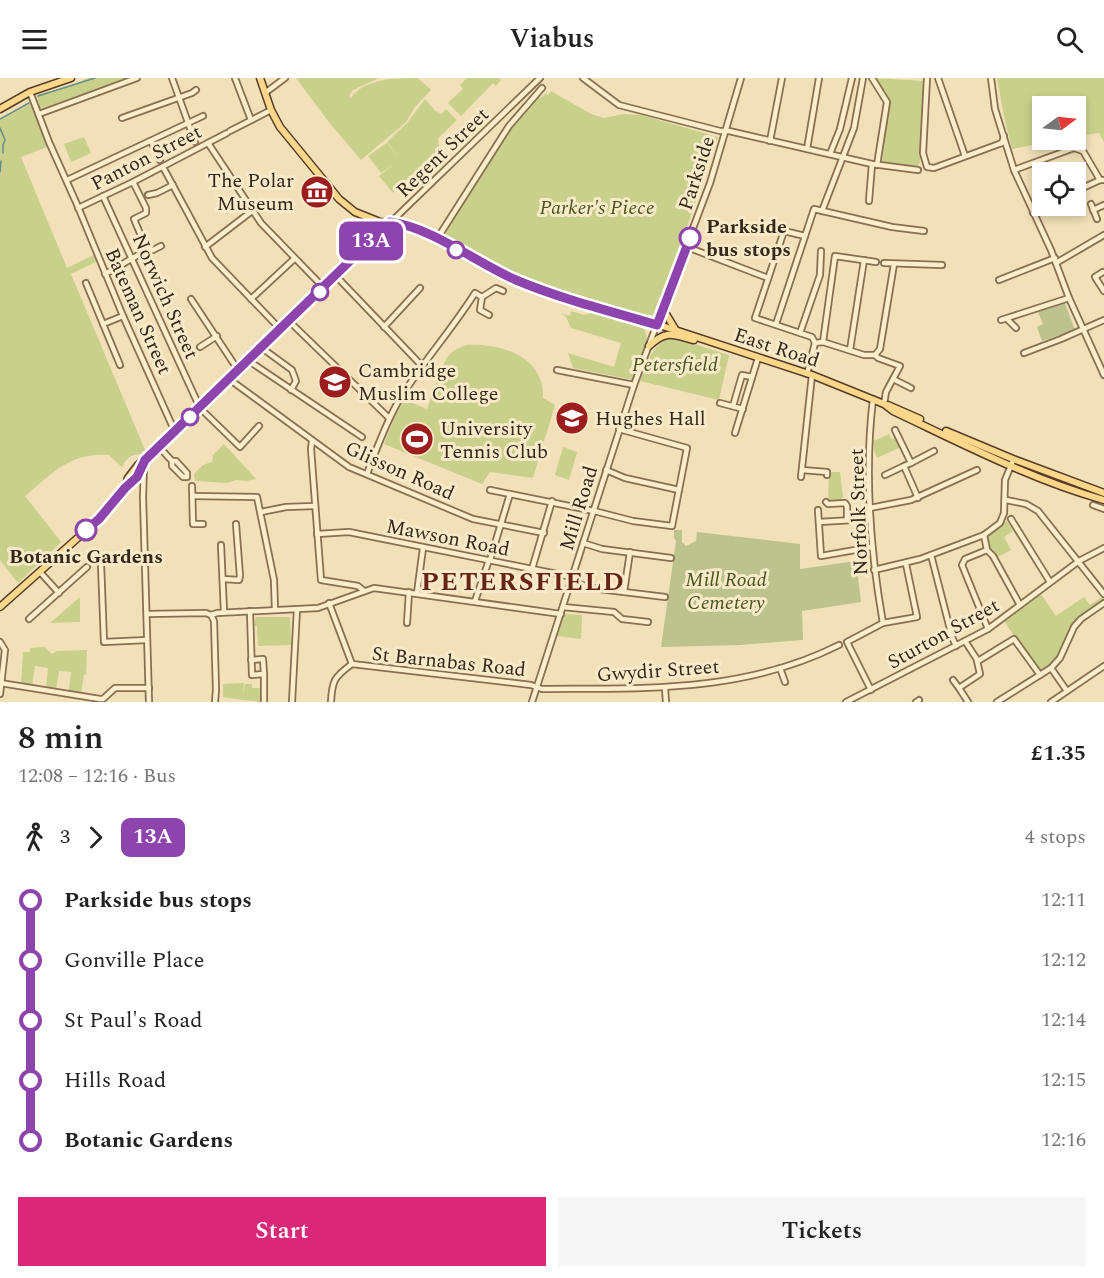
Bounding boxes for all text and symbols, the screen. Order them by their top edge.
text: Viabus [509,18,595,60]
icon: menu [18,23,51,56]
icon: search [1053,23,1086,56]
north arrow [1032,96,1086,150]
map controls [1032,96,1086,216]
street label: Regent Street [389,100,496,205]
street label: Panton Street [86,117,207,199]
street label: Parkside [671,132,723,214]
button: locate [1032,162,1086,216]
place label: The Polar Museum [207,166,294,219]
museum icon: The Polar Museum [299,174,335,210]
park label: Parker's Piece [539,193,655,223]
place label: Parkside bus stops [706,212,791,265]
line badge: 13A [336,222,406,260]
text: 13A [351,225,391,257]
marker: Parkside bus stops [679,227,701,249]
street label: Norwich Street [124,229,206,364]
unlabelled marker [447,241,465,259]
street label: Bateman Street [97,243,179,379]
unlabelled marker [311,283,329,301]
street label: East Road [730,320,823,376]
park label: Petersfield [632,350,718,380]
place label: Cambridge Muslim College [358,356,499,409]
school or university icon: Cambridge Muslim College [317,364,353,400]
school or university icon: Hughes Hall [554,400,590,436]
place label: Hughes Hall [595,404,706,434]
unlabelled marker [181,408,199,426]
place label: University Tennis Club [440,414,548,467]
sports icon: University Tennis Club [399,421,435,457]
street label: Glisson Road [340,433,459,508]
street label: Norfolk Street [842,448,876,576]
street label: Mill Road [552,462,606,554]
street label: Mawson Road [384,511,512,565]
marker: Botanic Gardens [75,519,97,541]
place label: Botanic Gardens [9,542,163,572]
district label: PETERSFIELD [421,562,625,602]
park label: Mill Road Cemetery [685,565,767,618]
street label: Sturton Street [882,591,1005,677]
street label: St Barnabas Road [370,639,527,685]
street label: Gwydir Street [596,652,720,690]
text: 8 min [18,713,104,763]
text: £1.35 [1031,737,1086,770]
text: 12:08 – 12:16 · Bus [18,761,176,791]
icon: walk [18,821,51,854]
icon: forward [79,821,112,854]
text: 13A [133,821,173,853]
text: 3 [60,822,70,852]
text: 4 stops [1025,822,1086,852]
text: Parkside bus stops [64,884,252,917]
text: 12:11 [1041,885,1086,915]
text: Gonville Place [64,944,204,977]
text: 12:12 [1041,945,1086,975]
text: St Paul's Road [64,1004,202,1037]
text: 12:14 [1041,1005,1086,1035]
text: Hills Road [64,1064,166,1097]
text: 12:15 [1041,1065,1086,1095]
text: Botanic Gardens [64,1124,233,1157]
text: 12:16 [1041,1125,1086,1155]
button: Start [18,1197,546,1266]
button: Tickets [558,1197,1086,1266]

